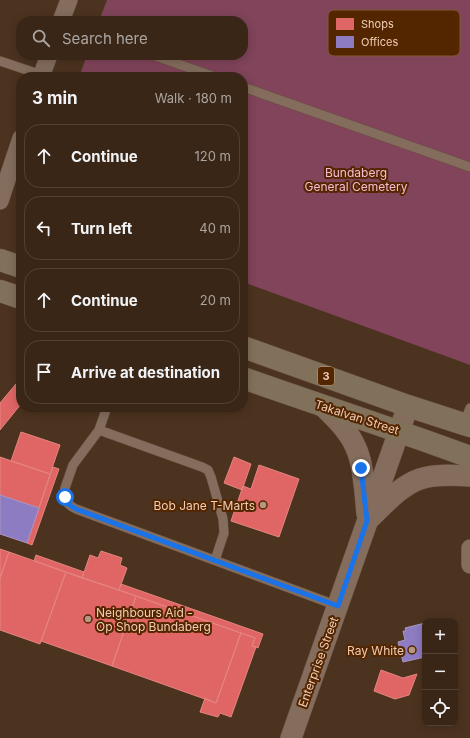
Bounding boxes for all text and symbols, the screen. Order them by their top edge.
legend [328,10,460,56]
search box [16,16,248,60]
text: Shops [361,17,394,31]
icon: search [30,27,52,49]
text: Search here [62,29,148,48]
text: Offices [361,35,398,49]
text: 3 min [32,88,78,108]
text: Walk · 180 m [155,90,232,106]
icon: ahead [33,145,55,167]
text: Continue [71,147,138,166]
text: 120 m [195,148,231,164]
park label: Bundaberg General Cemetery [304,165,408,194]
icon: left [33,217,55,239]
text: Turn left [71,219,132,238]
text: 40 m [199,220,231,236]
icon: ahead [33,289,55,311]
text: Continue [71,291,138,310]
text: 20 m [200,292,231,308]
icon: arrive [33,361,55,383]
text: Arrive at destination [71,363,220,382]
road number: 3 [318,367,334,385]
street label: Takalvan Street [313,396,401,438]
route end [352,459,370,477]
route start [56,488,74,506]
place label: Bob Jane T-Marts [153,498,255,513]
marker: Bob Jane T-Marts [258,500,268,510]
place label: Neighbours Aid - Op Shop Bundaberg [96,605,211,634]
marker: Neighbours Aid - Op Shop Bundaberg [83,614,93,624]
street label: Enterprise Street [295,615,341,709]
map controls [422,618,458,726]
button: + [422,618,458,654]
place label: Ray White [347,643,404,658]
marker: Ray White [407,645,417,655]
button: − [422,654,458,690]
button: locate [422,690,458,726]

